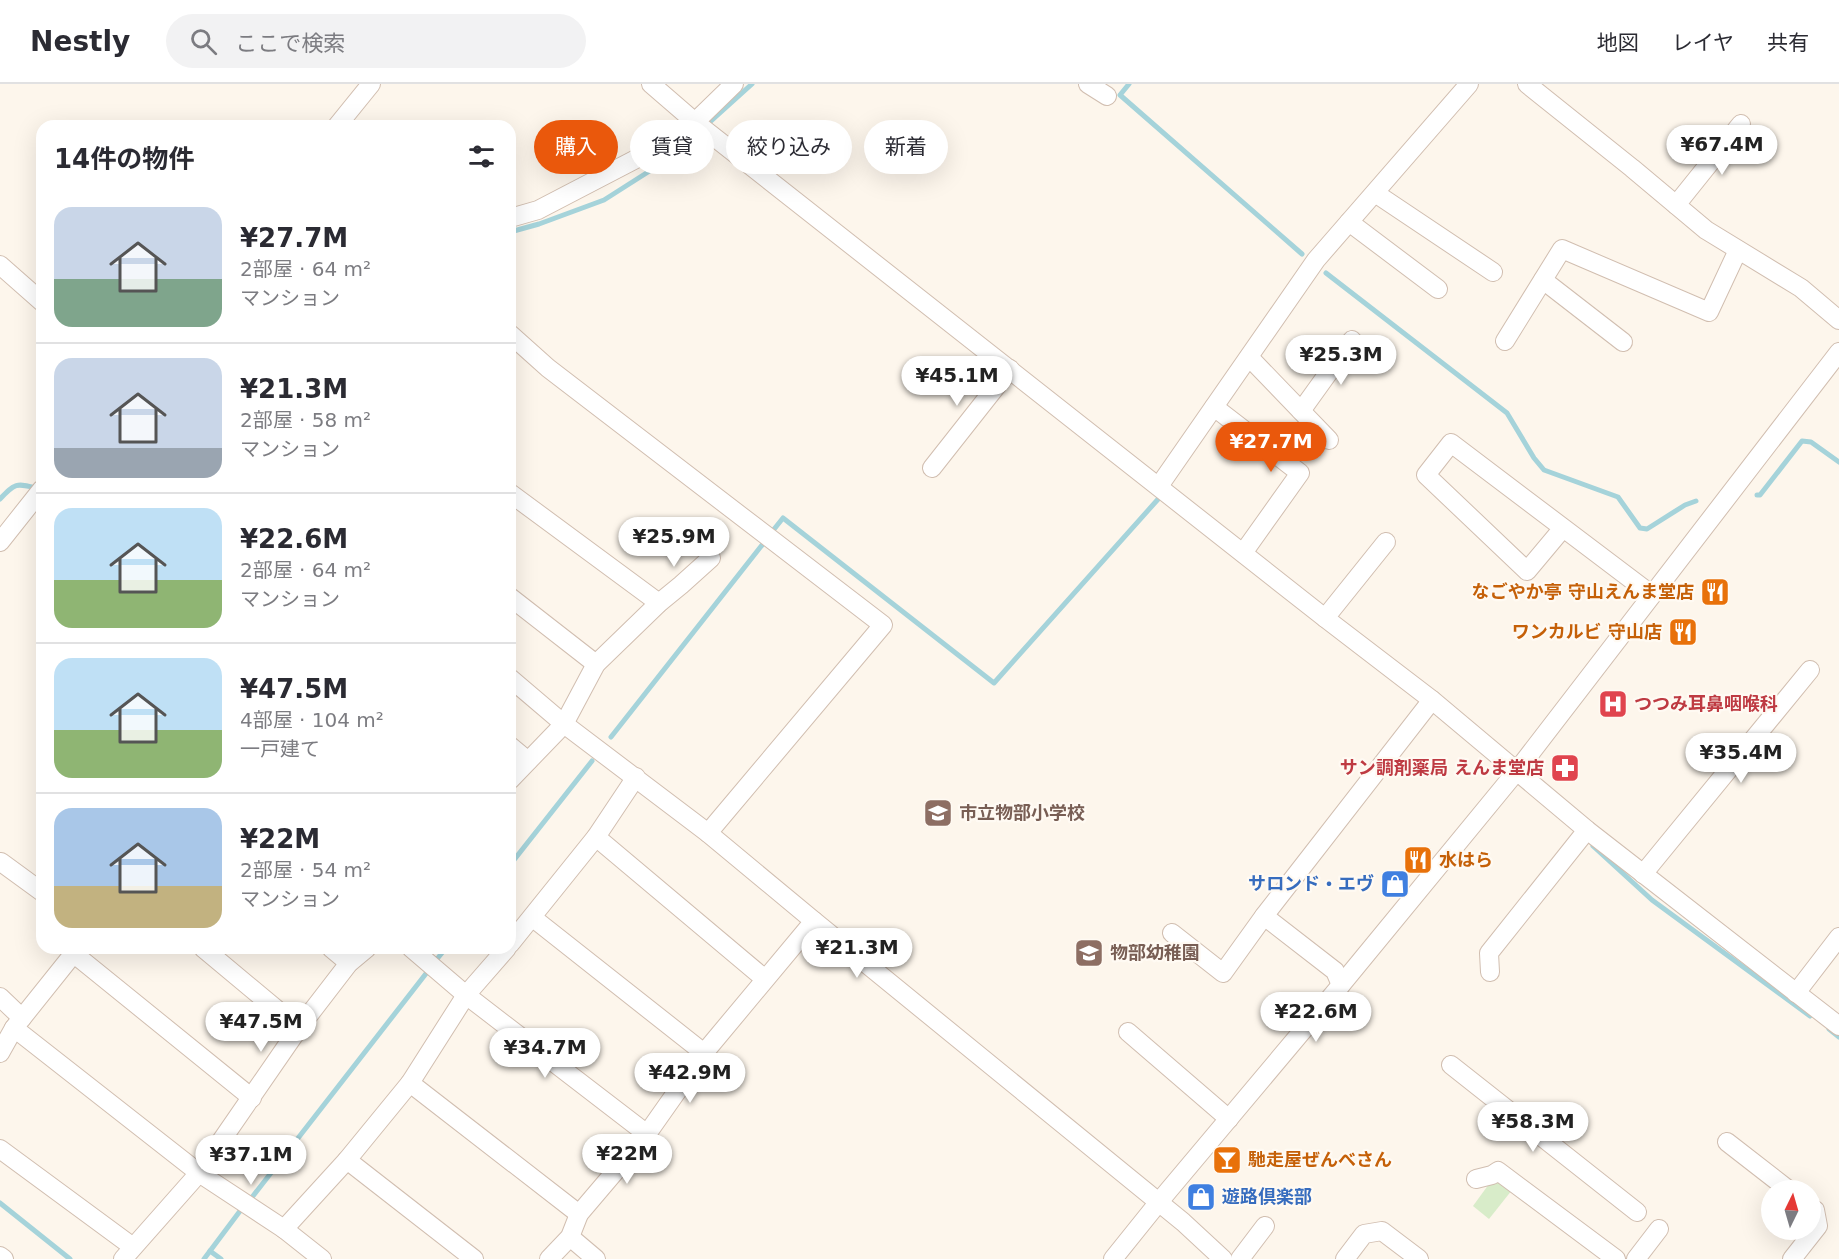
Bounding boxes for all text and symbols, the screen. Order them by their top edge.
search box [166,14,586,68]
text: Nestly [30,25,130,58]
icon: search [187,25,220,58]
text: ここで検索 [235,31,345,56]
text: 地図 [1597,31,1639,55]
text: レイヤ [1672,31,1734,55]
text: 共有 [1767,31,1809,55]
chip: 購入 [534,120,618,174]
chip: 賃貸 [630,120,714,174]
chip: 絞り込み [726,120,852,174]
chip: 新着 [864,120,948,174]
pin: ¥67.4M [1673,125,1771,176]
text: ¥67.4M [1680,132,1764,156]
icon: filters [465,140,498,173]
text: 14件の物件 [54,144,194,174]
text: ¥27.7M [240,223,348,253]
icon: home [102,231,174,303]
text: 2部屋 · 64 m² [240,257,371,281]
text: マンション [240,286,340,310]
pin: ¥25.3M [1292,335,1390,386]
text: ¥25.3M [1299,342,1383,366]
pin: ¥45.1M [908,356,1006,407]
text: ¥45.1M [915,363,999,387]
text: ¥21.3M [240,374,348,404]
icon: home [102,382,174,454]
text: 2部屋 · 58 m² [240,408,371,432]
pin: ¥27.7M [1222,422,1320,473]
text: ¥27.7M [1229,429,1313,453]
text: マンション [240,437,340,461]
pin: ¥25.9M [625,517,723,568]
text: ¥22.6M [240,524,348,554]
text: ¥25.9M [632,524,716,548]
icon: home [102,532,174,604]
text: 2部屋 · 64 m² [240,558,371,582]
restaurant icon: なごやか亭 守山えんま堂店 [1699,576,1731,608]
place label: なごやか亭 守山えんま堂店 [1472,581,1694,602]
text: マンション [240,587,340,611]
restaurant icon: ワンカルビ 守山店 [1667,616,1699,648]
place label: ワンカルビ 守山店 [1512,621,1662,642]
text: ¥47.5M [240,674,348,704]
icon: home [102,682,174,754]
hospital icon: つつみ耳鼻咽喉科 [1597,688,1629,720]
place label: つつみ耳鼻咽喉科 [1634,693,1778,714]
text: 4部屋 · 104 m² [240,708,384,732]
pin: ¥35.4M [1692,733,1790,784]
text: 一戸建て [240,737,320,761]
text: ¥35.4M [1699,740,1783,764]
pharmacy icon: サン調剤薬局 えんま堂店 [1549,752,1581,784]
place label: サン調剤薬局 えんま堂店 [1340,757,1544,778]
school or university icon: 市立物部小学校 [922,797,954,829]
place label: 市立物部小学校 [959,802,1085,823]
text: ¥22M [240,824,320,854]
icon: home [102,832,174,904]
restaurant icon: 水はら [1402,844,1434,876]
place label: 水はら [1439,849,1493,870]
text: 2部屋 · 54 m² [240,858,371,882]
shop icon: サロンド・エヴ [1379,868,1411,900]
place label: サロンド・エヴ [1248,873,1374,894]
text: マンション [240,887,340,911]
pin: ¥21.3M [808,928,906,979]
text: ¥21.3M [815,935,899,959]
school or university icon: 物部幼稚園 [1073,937,1105,969]
place label: 物部幼稚園 [1110,942,1200,963]
pin: ¥22.6M [1267,992,1365,1043]
text: ¥22.6M [1274,999,1358,1023]
pin: ¥47.5M [212,1002,310,1053]
text: ¥47.5M [219,1009,303,1033]
pin: ¥34.7M [496,1028,594,1079]
text: ¥34.7M [503,1035,587,1059]
pin: ¥42.9M [641,1053,739,1104]
text: ¥42.9M [648,1060,732,1084]
pin: ¥58.3M [1484,1102,1582,1153]
text: ¥58.3M [1491,1109,1575,1133]
pin: ¥22M [591,1134,663,1185]
pin: ¥37.1M [202,1135,300,1186]
text: ¥22M [596,1141,658,1165]
text: ¥37.1M [209,1142,293,1166]
bar icon: 馳走屋ぜんべさん [1211,1144,1243,1176]
place label: 馳走屋ぜんべさん [1248,1149,1392,1170]
north arrow [1761,1180,1821,1240]
map controls [1761,1180,1821,1240]
shop icon: 遊路倶楽部 [1185,1181,1217,1213]
place label: 遊路倶楽部 [1222,1186,1312,1207]

